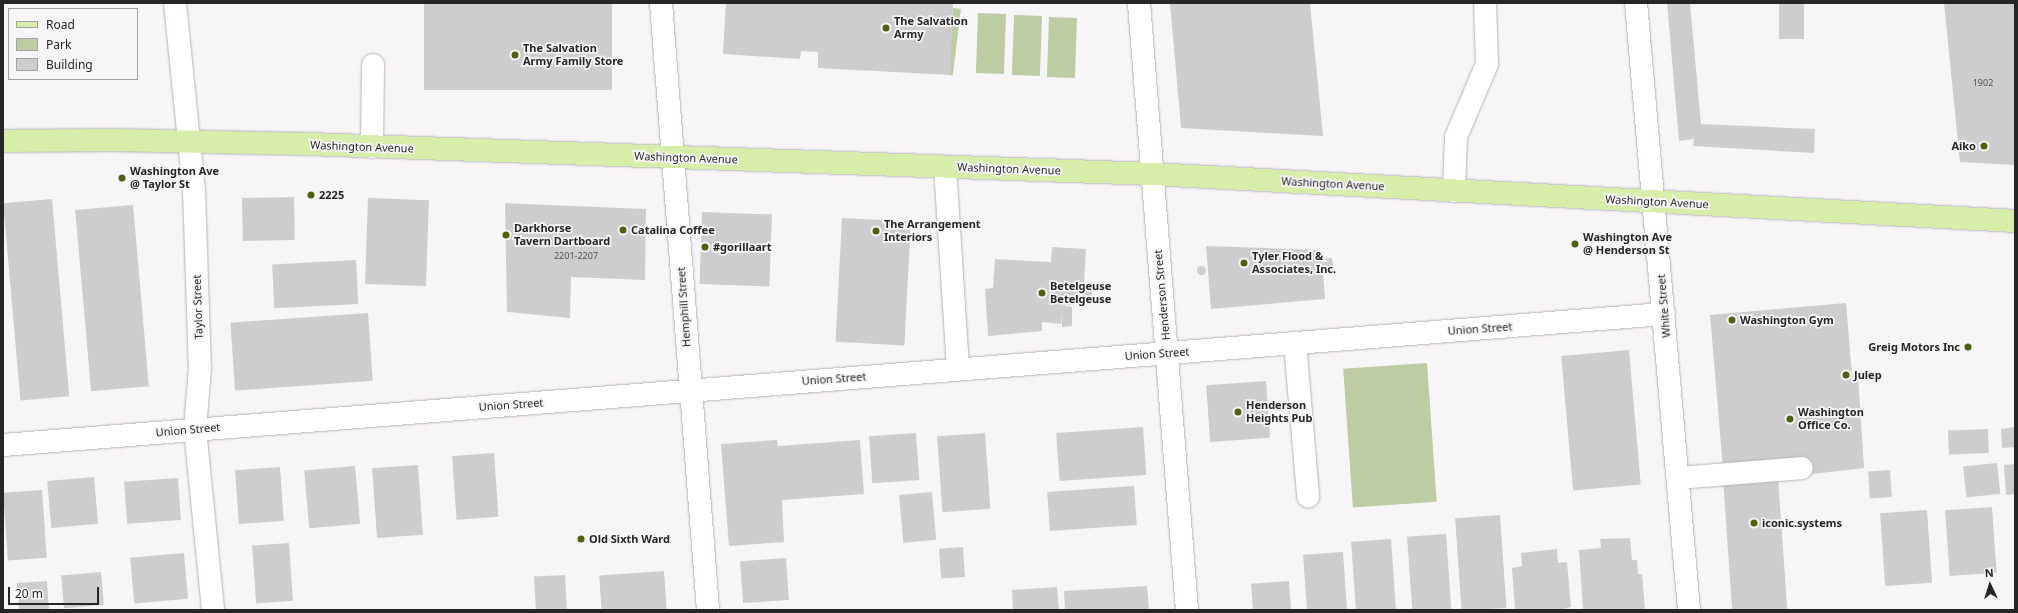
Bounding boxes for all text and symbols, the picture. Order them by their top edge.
legend [8,8,138,80]
place label: The Salvation Army [894,15,968,41]
text: Road [46,16,75,33]
marker: The Salvation Army [881,23,891,33]
text: Park [46,36,71,53]
place label: The Salvation Army Family Store [523,42,623,68]
marker: The Salvation Army Family Store [510,50,520,60]
text: Building [46,56,93,73]
house number: 1902 [1973,78,1993,88]
street label: Washington Avenue [310,139,414,155]
place label: Aiko [1951,139,1976,153]
marker: Aiko [1979,141,1989,151]
street label: Washington Avenue [634,150,738,166]
street label: Washington Avenue [957,161,1061,177]
place label: Washington Ave @ Taylor St [130,165,219,191]
marker: Washington Ave @ Taylor St [117,173,127,183]
street label: Washington Avenue [1281,175,1385,193]
place label: 2225 [319,188,344,202]
marker: 2225 [306,190,316,200]
street label: Washington Avenue [1605,193,1709,211]
place label: The Arrangement Interiors [884,218,981,244]
place label: Darkhorse Tavern Dartboard [514,222,610,248]
place label: Catalina Coffee [631,223,715,237]
marker: Catalina Coffee [618,225,628,235]
marker: The Arrangement Interiors [871,226,881,236]
marker: Darkhorse Tavern Dartboard [501,230,511,240]
place label: Washington Ave @ Henderson St [1583,231,1672,257]
marker: Washington Ave @ Henderson St [1570,239,1580,249]
place label: #gorillaart [713,240,772,254]
marker: #gorillaart [700,242,710,252]
street label: Henderson Street [1151,249,1173,341]
place label: Tyler Flood & Associates, Inc. [1252,250,1336,276]
house number: 2201-2207 [554,251,598,261]
marker: Tyler Flood & Associates, Inc. [1239,258,1249,268]
street label: Hemphill Street [675,266,693,348]
street label: Taylor Street [190,274,206,340]
street label: White Street [1655,274,1673,338]
place label: Betelgeuse Betelgeuse [1050,280,1111,306]
marker: Betelgeuse Betelgeuse [1037,288,1047,298]
place label: Washington Gym [1740,313,1834,327]
marker: Washington Gym [1727,315,1737,325]
street label: Union Street [1447,320,1513,338]
place label: Greig Motors Inc [1868,340,1960,354]
marker: Greig Motors Inc [1963,342,1973,352]
street label: Union Street [1124,345,1190,363]
place label: Julep [1854,368,1882,382]
street label: Union Street [801,370,867,388]
marker: Julep [1841,370,1851,380]
street label: Union Street [478,396,544,414]
place label: Henderson Heights Pub [1246,399,1312,425]
place label: Washington Office Co. [1798,406,1864,432]
marker: Henderson Heights Pub [1233,407,1243,417]
marker: Washington Office Co. [1785,414,1795,424]
street label: Union Street [155,421,221,439]
place label: iconic.systems [1762,516,1842,530]
marker: iconic.systems [1749,518,1759,528]
place label: Old Sixth Ward [589,532,670,546]
marker: Old Sixth Ward [576,534,586,544]
north arrow [1970,565,2010,605]
text: N [1984,565,1994,580]
scale bar [10,579,101,605]
text: 20 m [15,585,43,602]

